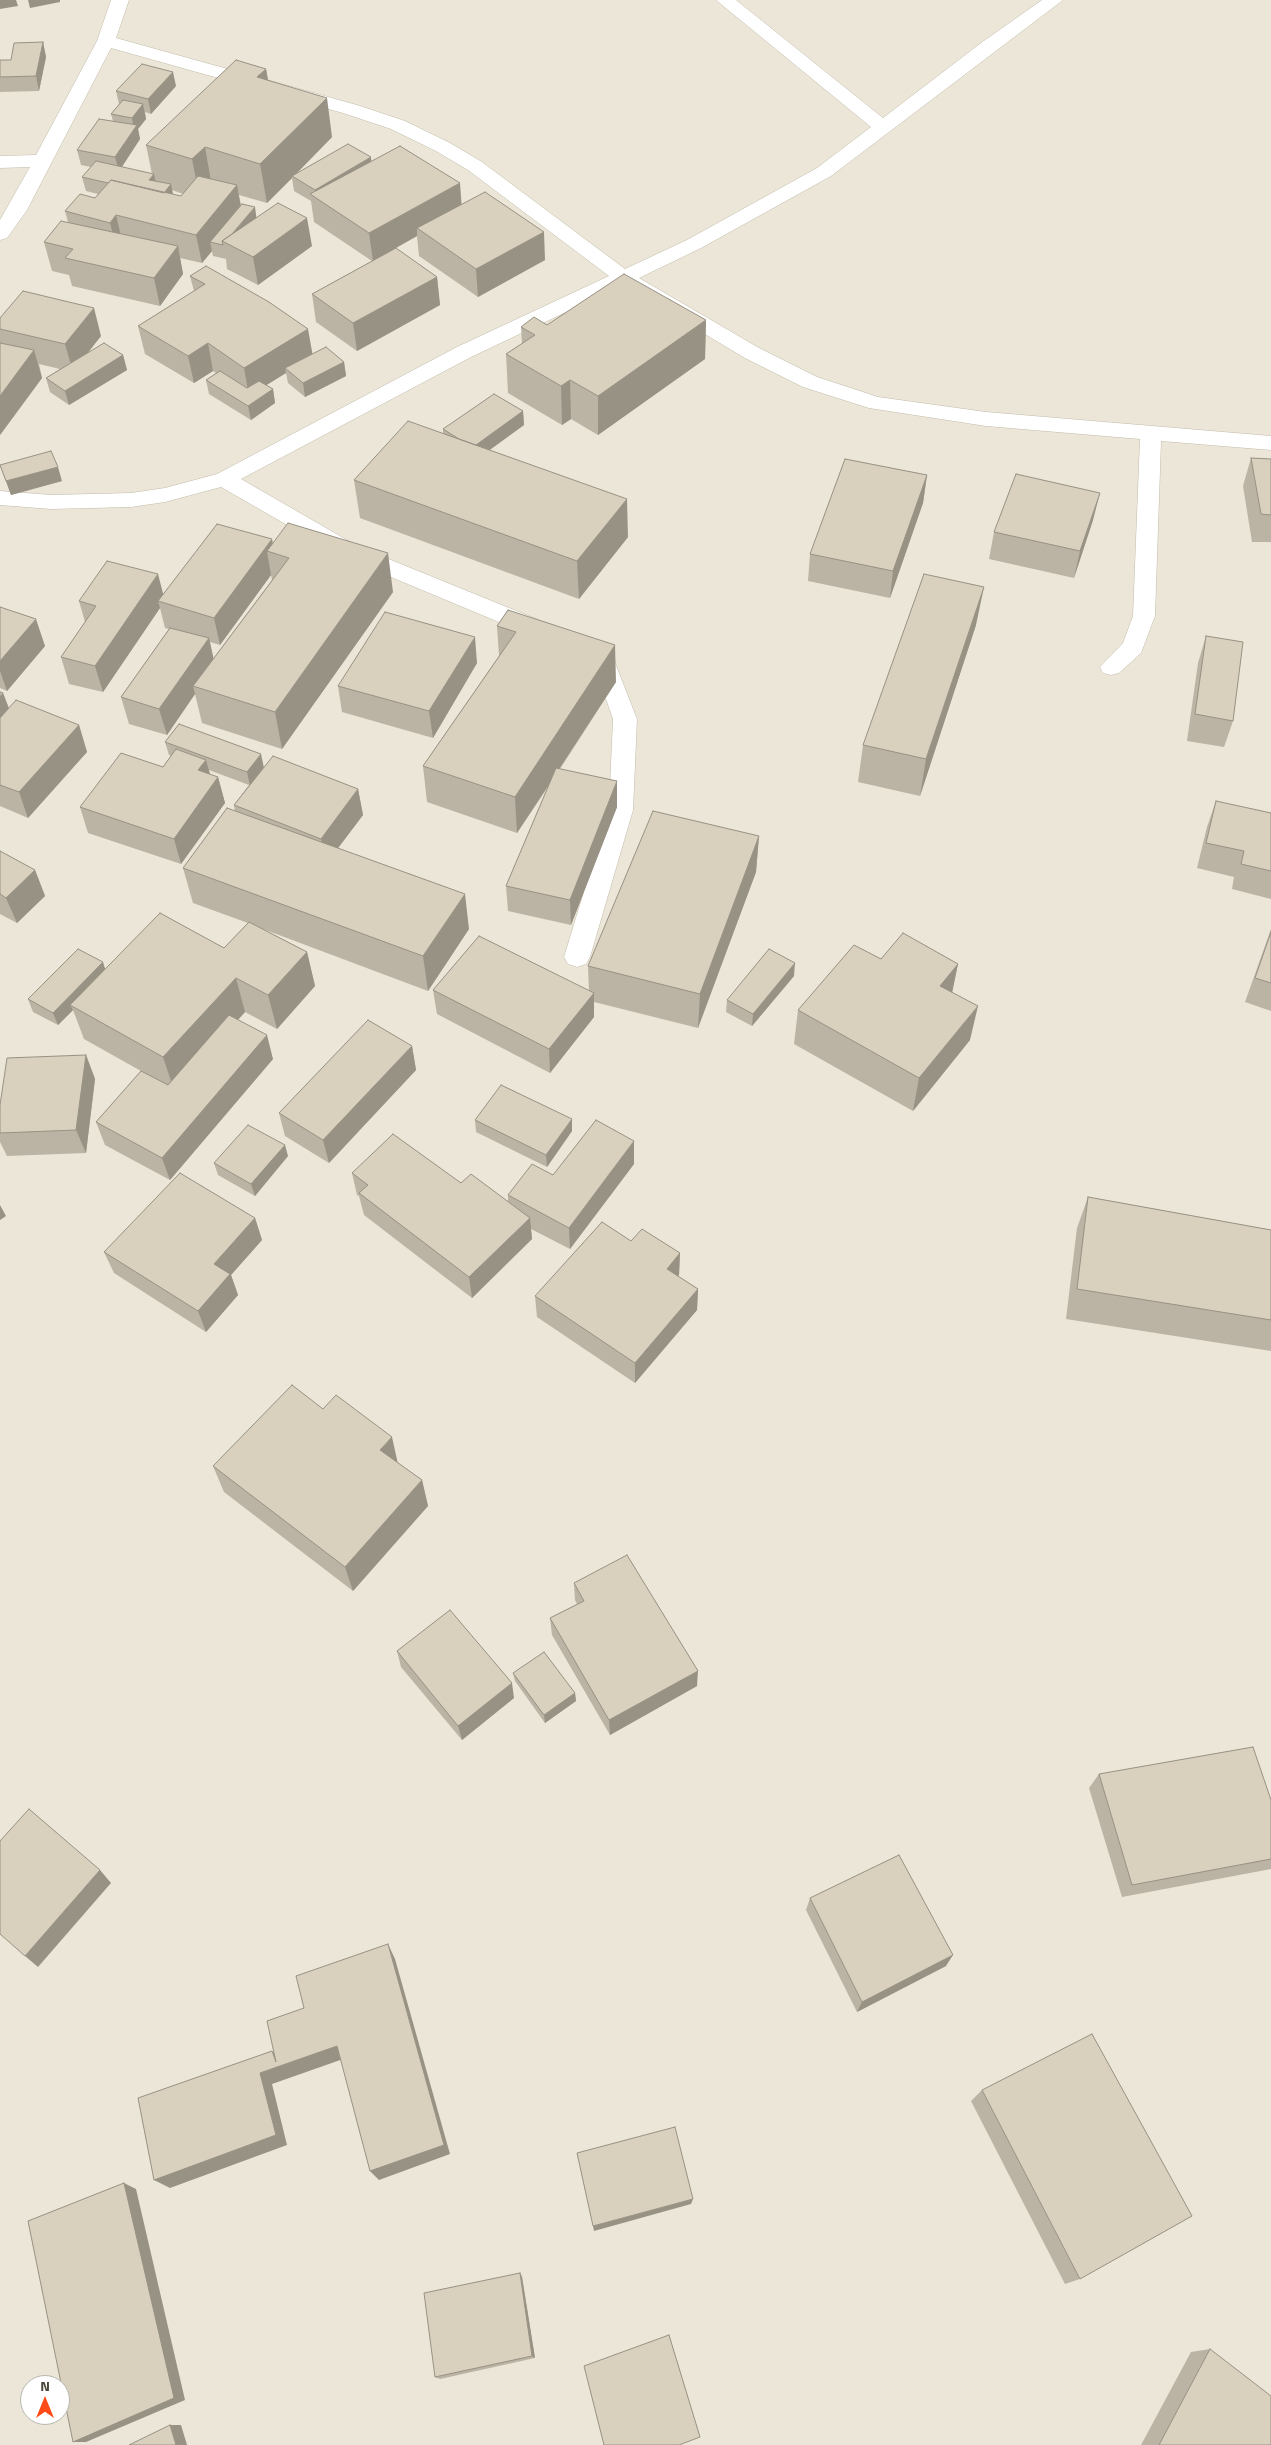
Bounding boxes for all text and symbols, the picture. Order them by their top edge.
north arrow [20,2375,70,2425]
text: N [40,2375,50,2396]

